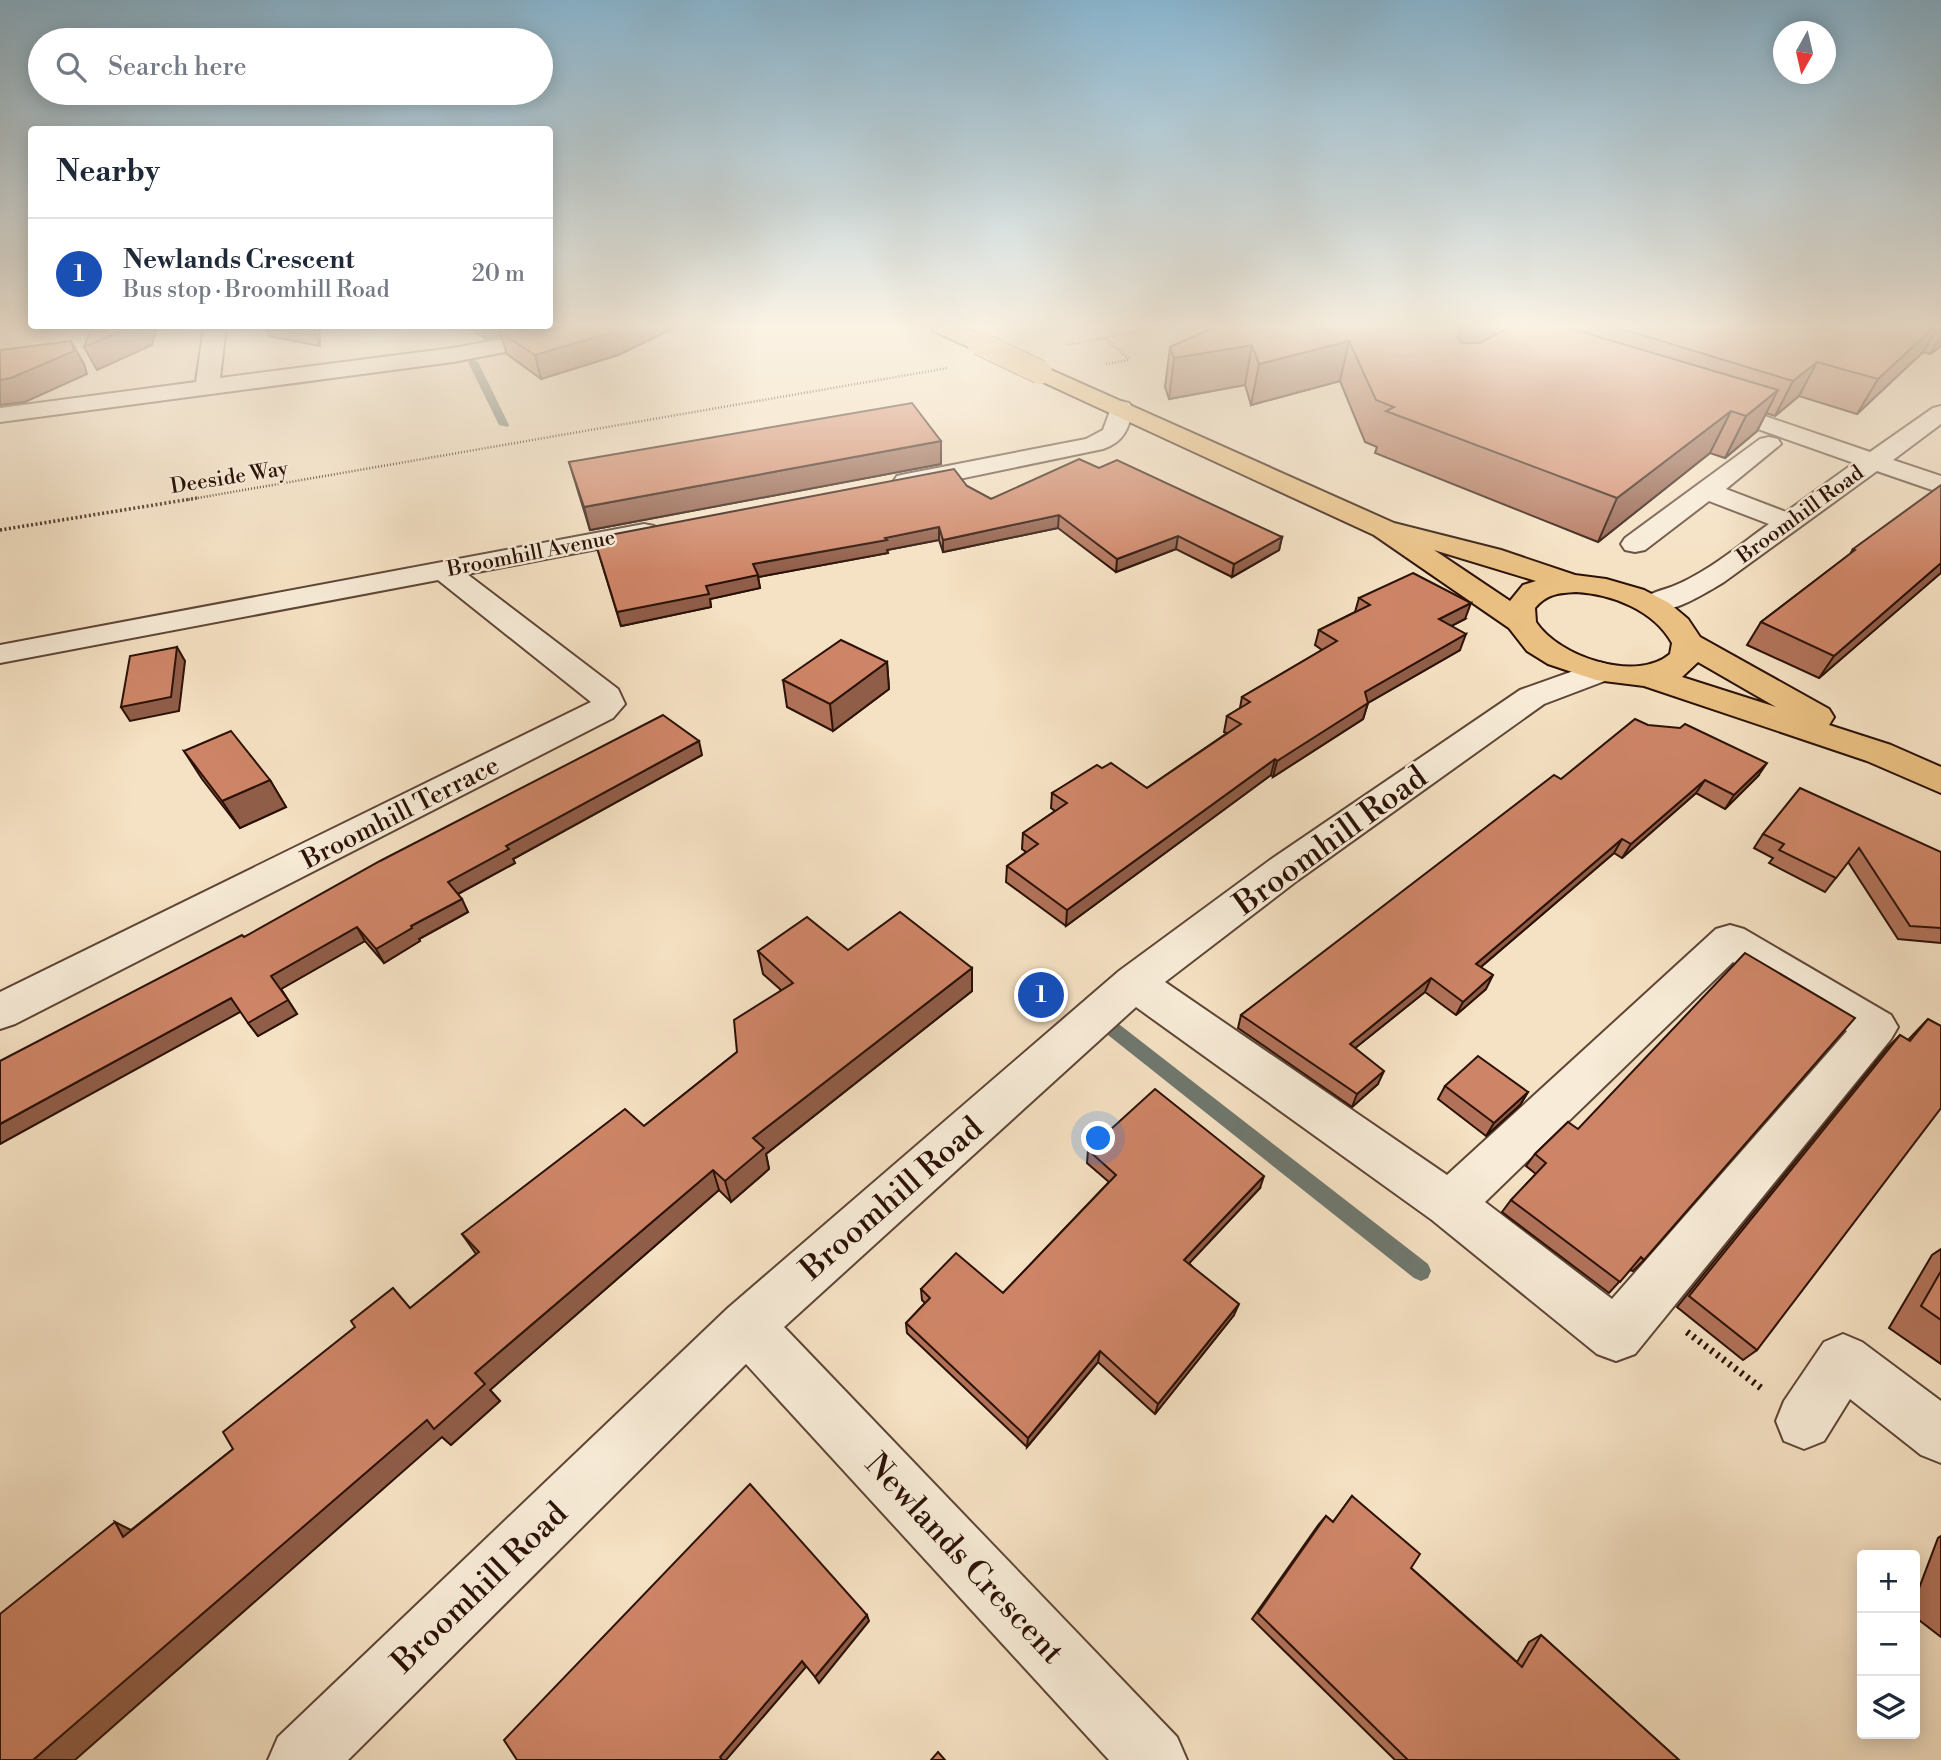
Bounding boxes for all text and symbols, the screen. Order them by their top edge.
north arrow [1773,21,1836,84]
search box [28,28,553,105]
icon: search [52,48,90,86]
text: Search here [108,51,247,83]
text: Nearby [56,153,160,191]
text: Newlands Crescent [123,244,354,276]
text: 1 [73,260,85,288]
text: 20 m [472,260,525,288]
text: Bus stop · Broomhill Road [123,276,390,304]
street label: Deeside Way [168,456,291,500]
street label: Broomhill Road [1731,460,1869,570]
street label: Broomhill Avenue [444,525,618,583]
street label: Broomhill Terrace [295,749,505,877]
street label: Broomhill Road [1225,757,1435,925]
pin: 1 [1018,969,1064,1021]
street label: Broomhill Road [791,1108,991,1290]
your location [1081,1121,1115,1155]
street label: Newlands Crescent [856,1445,1072,1672]
street label: Broomhill Road [383,1494,576,1682]
map controls [1857,1550,1920,1739]
button: + [1857,1550,1920,1613]
button: − [1857,1613,1920,1676]
button: layers [1857,1676,1920,1739]

